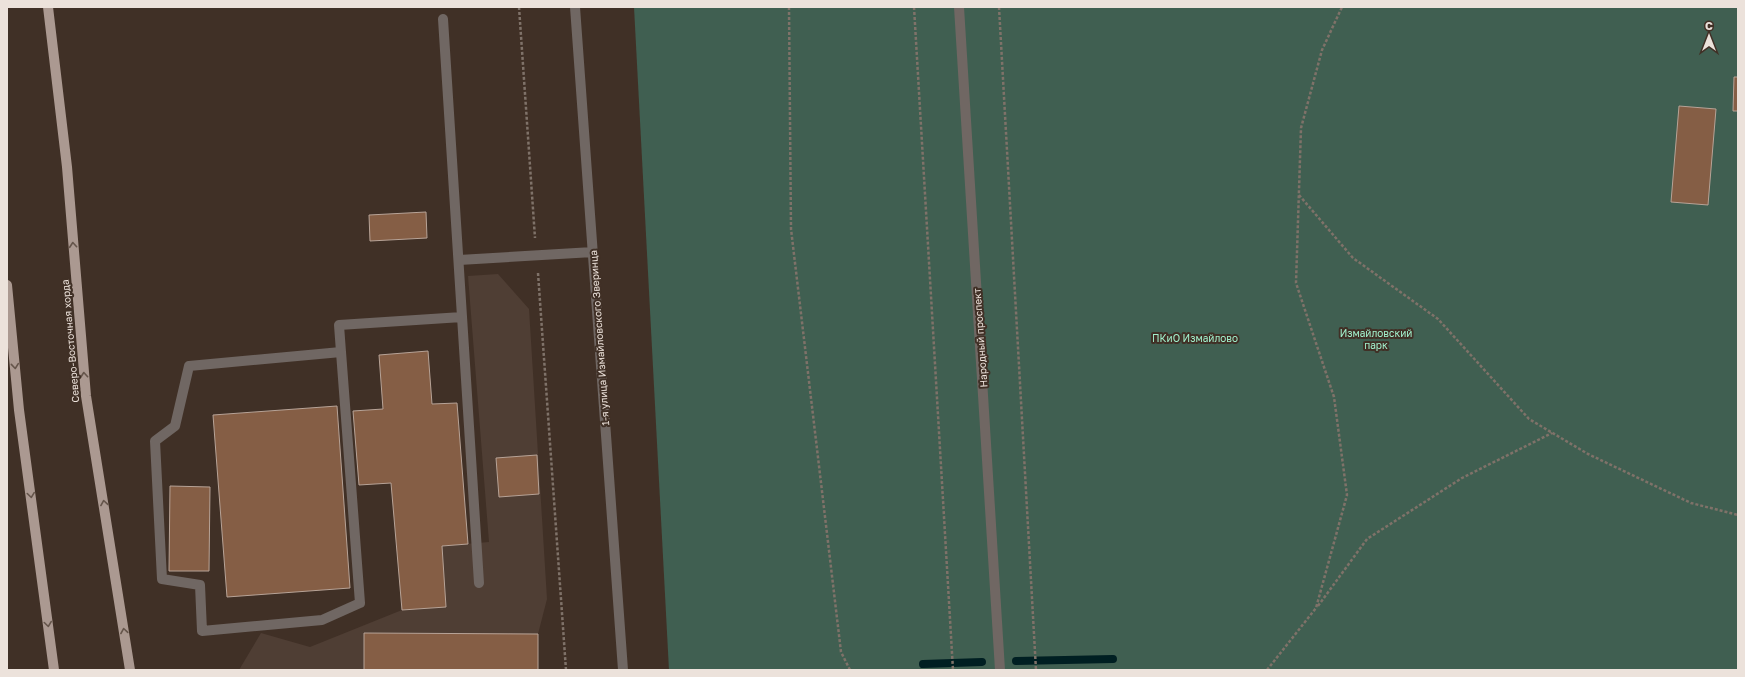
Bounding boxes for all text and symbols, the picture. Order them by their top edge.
north arrow [1689,16,1729,56]
text: С [1705,19,1713,32]
one-way arrow [69,242,78,248]
street label: 1-я улица Измайловского Зверинца [587,250,611,426]
street label: Северо-Восточная хорда [59,279,81,403]
street label: Народный проспект [971,288,989,388]
park label: Измайловский парк [1340,327,1412,351]
park label: ПКиО Измайлово [1152,332,1238,344]
one-way arrow [10,363,19,369]
one-way arrow [80,372,89,378]
one-way arrow [26,492,35,498]
one-way arrow [100,500,108,506]
one-way arrow [43,621,52,627]
one-way arrow [120,628,129,635]

